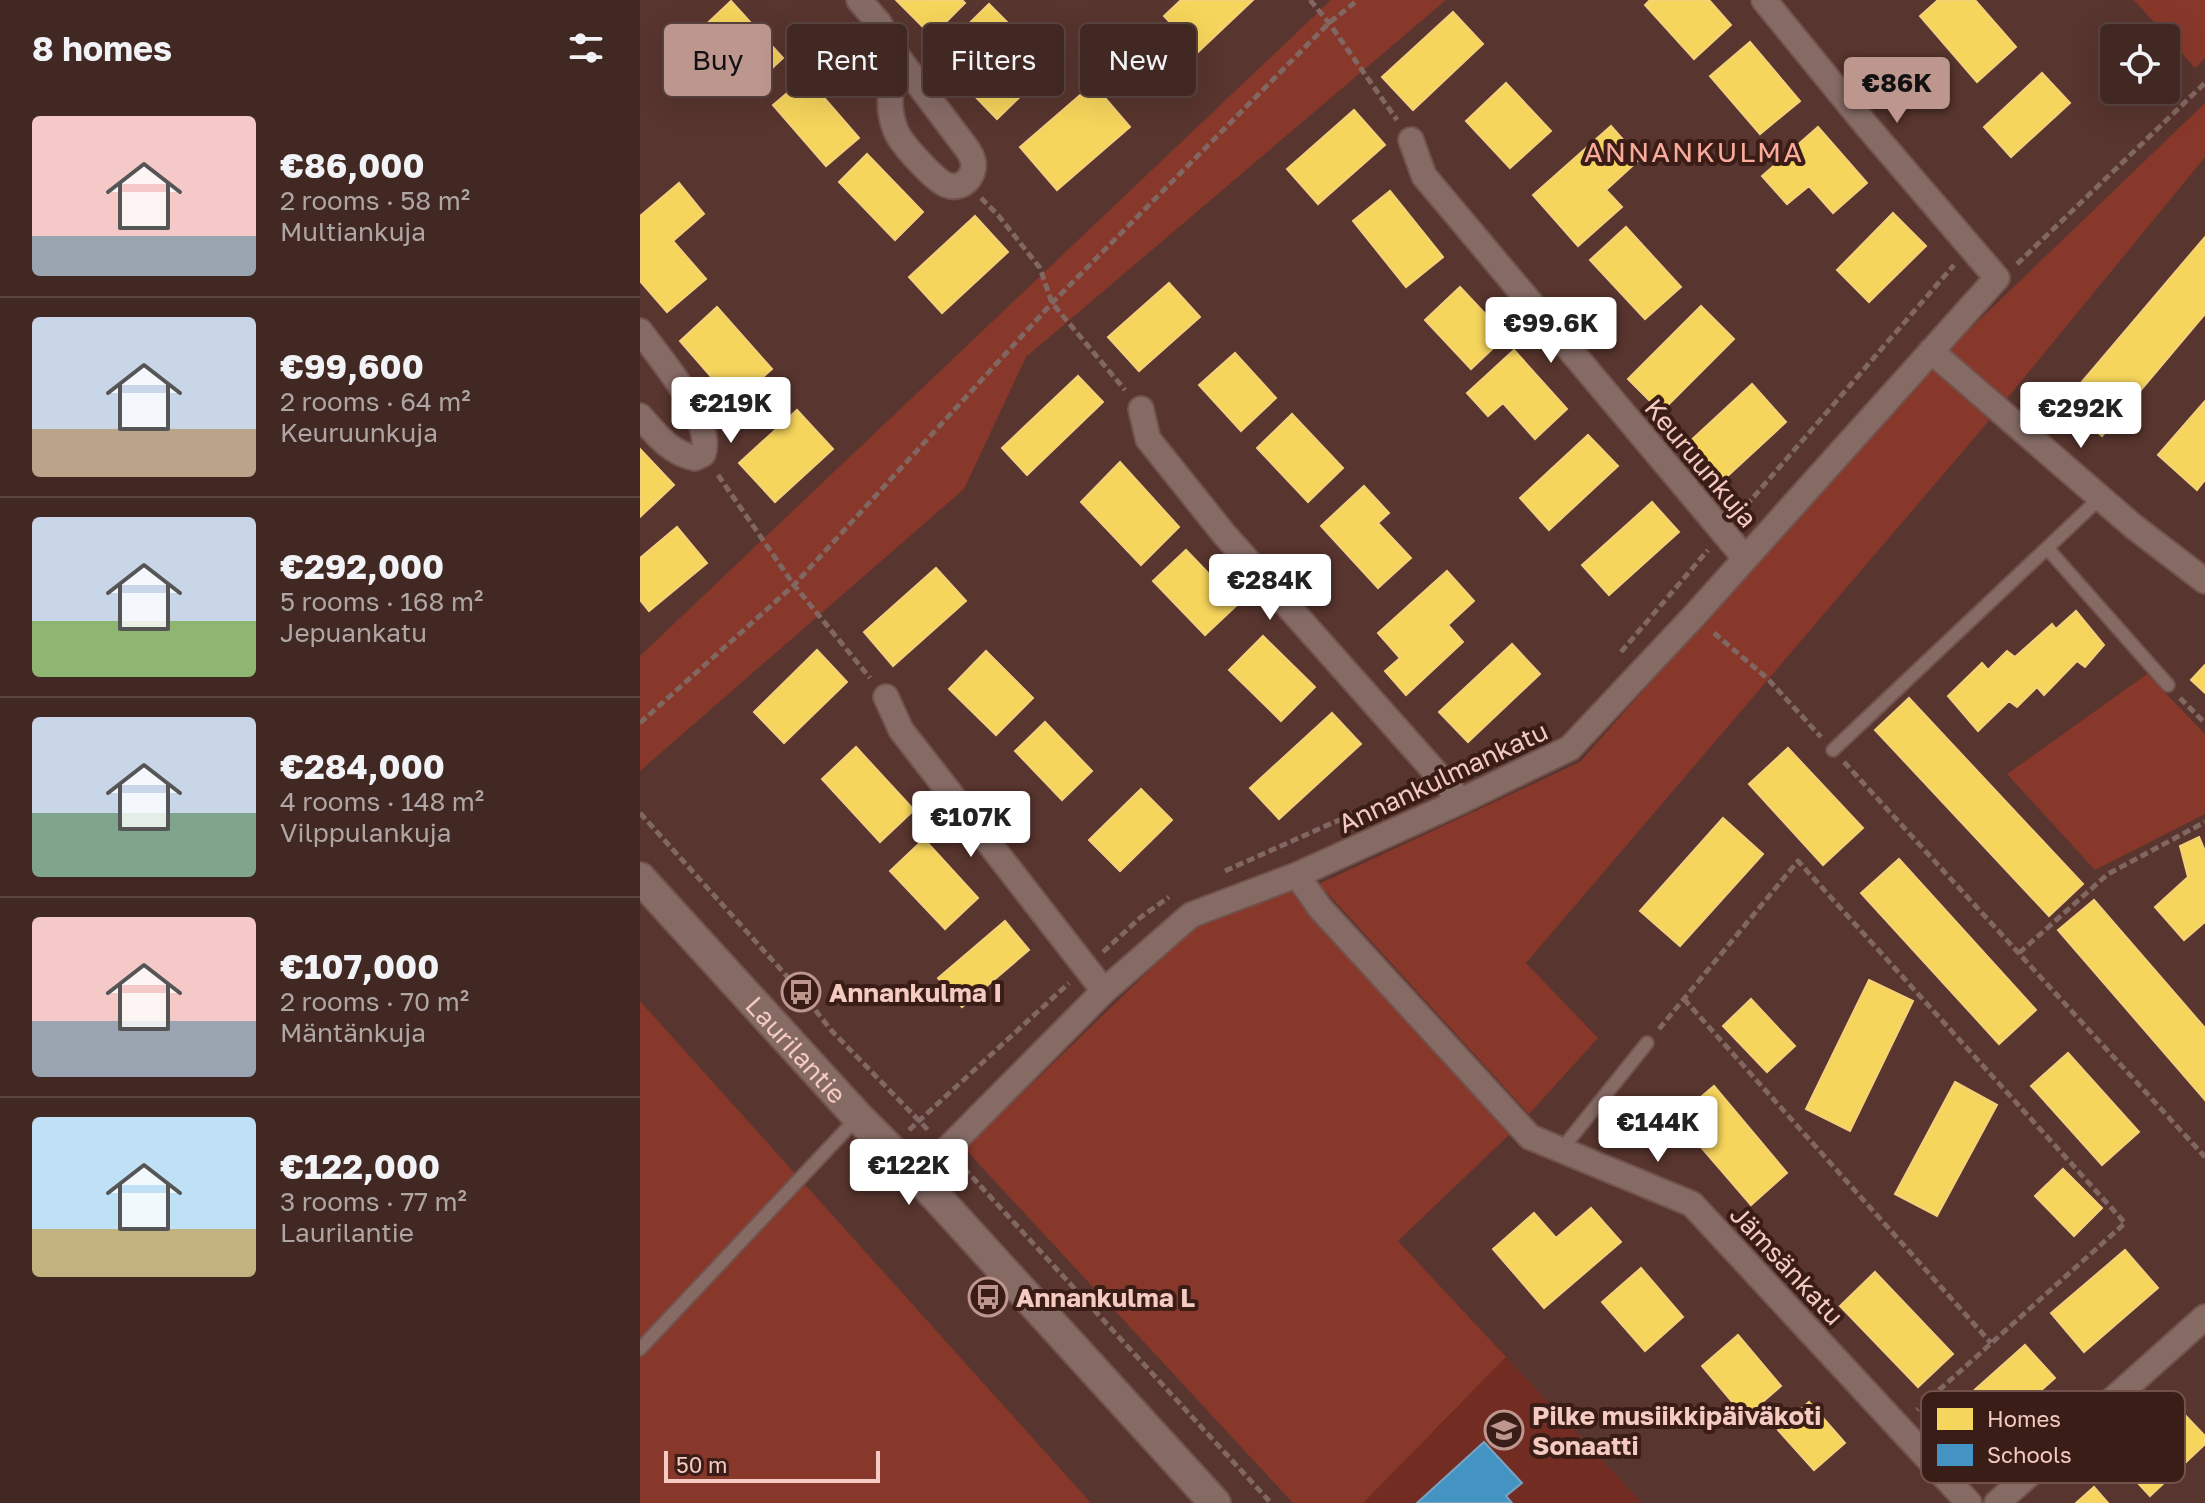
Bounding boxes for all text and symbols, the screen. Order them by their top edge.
chip: Buy [664,24,771,96]
chip: Rent [787,24,907,96]
chip: Filters [923,24,1064,96]
chip: New [1080,24,1196,96]
map controls [2100,24,2180,104]
button: locate [2100,24,2180,104]
icon: filters [564,26,608,70]
text: 8 homes [32,28,172,68]
pin: €86K [1850,57,1944,125]
text: €86K [1862,67,1932,98]
district label: ANNANKULMA [1584,135,1804,168]
text: €86,000 [280,145,425,185]
icon: home [96,148,192,244]
text: 2 rooms · 58 m² [280,185,470,216]
text: Multiankuja [280,216,426,247]
pin: €99.6K [1486,297,1616,365]
text: €99.6K [1503,307,1599,338]
text: €99,600 [280,346,424,386]
icon: home [96,349,192,445]
pin: €219K [675,377,787,445]
pin: €292K [2025,382,2137,450]
text: 2 rooms · 64 m² [280,386,471,417]
text: €219K [690,387,772,418]
text: €292K [2038,392,2124,423]
street label: Keuruunkuja [1638,393,1764,533]
text: Keuruunkuja [280,417,438,448]
text: €292,000 [280,546,444,586]
icon: home [96,549,192,645]
pin: €284K [1214,554,1326,622]
text: €284K [1227,564,1313,595]
text: 5 rooms · 168 m² [280,586,483,617]
text: Jepuankatu [280,617,427,648]
street label: Annankulmankatu [1333,715,1553,839]
text: €284,000 [280,746,445,786]
icon: home [96,749,192,845]
text: 4 rooms · 148 m² [280,786,484,817]
pin: €107K [915,791,1027,859]
text: €107K [930,801,1012,832]
text: Vilppulankuja [280,817,452,848]
text: €107,000 [280,946,439,986]
icon: home [96,949,192,1045]
bus stop icon: Annankulma I [780,971,822,1013]
place label: Annankulma I [829,977,1002,1008]
text: 2 rooms · 70 m² [280,986,469,1017]
street label: Laurilantie [740,990,853,1109]
text: Mäntänkuja [280,1017,426,1048]
pin: €144K [1602,1096,1714,1164]
text: €144K [1616,1106,1700,1137]
pin: €122K [853,1139,965,1207]
text: €122,000 [280,1146,440,1186]
icon: home [96,1149,192,1245]
text: €122K [868,1149,950,1180]
text: 3 rooms · 77 m² [280,1186,467,1217]
street label: Jämsänkatu [1724,1199,1850,1331]
text: Laurilantie [280,1217,414,1248]
bus stop icon: Annankulma L [967,1276,1009,1318]
place label: Annankulma L [1016,1282,1195,1313]
legend [1921,1391,2185,1483]
place label: Pilke musiikkipäiväkoti Sonaatti [1532,1400,1822,1461]
text: Homes [1987,1405,2061,1432]
school or university icon: Pilke musiikkipäiväkoti Sonaatti [1483,1409,1525,1451]
text: Schools [1987,1441,2072,1468]
scale bar [664,1447,880,1483]
text: 50 m [676,1451,727,1478]

